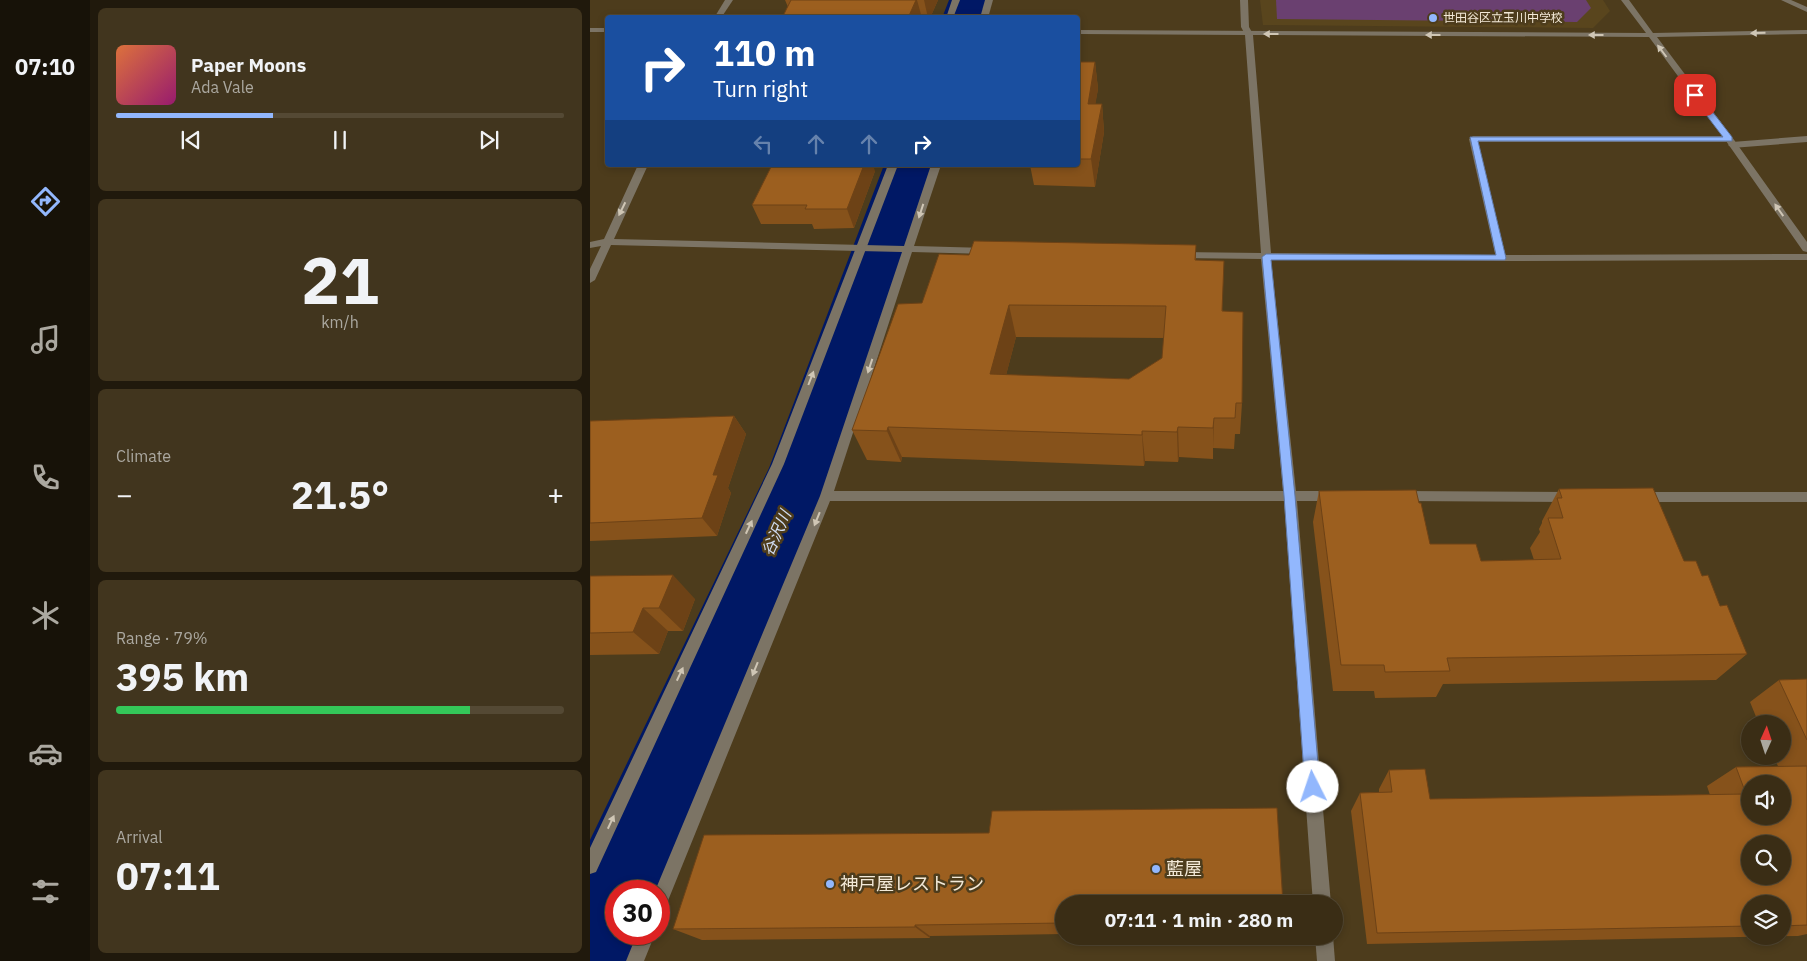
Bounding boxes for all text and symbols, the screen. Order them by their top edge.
place label: 世田谷区立玉川中学校 [1443,10,1563,25]
marker: 世田谷区立玉川中学校 [1427,12,1439,24]
one-way arrow [1750,29,1766,37]
text: 110 m [713,30,816,76]
one-way arrow [1263,30,1279,38]
one-way arrow [1425,31,1441,39]
one-way arrow [1588,31,1604,39]
icon: right [630,35,695,100]
one-way arrow [1657,44,1667,58]
text: 07:10 [15,52,75,81]
text: Paper Moons [191,53,306,77]
text: Turn right [713,74,808,103]
pin [1674,74,1716,116]
text: Ada Vale [191,77,254,97]
icon: arrive [1681,81,1709,109]
icon: previous [177,126,205,154]
icon: pause [326,126,354,154]
icon: next [475,126,503,154]
icon: left [749,130,777,158]
icon: ahead [802,130,830,158]
icon: ahead [855,130,883,158]
icon: right [908,130,936,158]
icon: directions [28,184,63,219]
one-way arrow [618,202,626,216]
one-way arrow [1774,203,1784,217]
one-way arrow [917,204,924,219]
text: 21 [301,237,379,322]
text: km/h [321,312,359,332]
icon: music [28,322,63,357]
one-way arrow [866,358,873,373]
one-way arrow [808,370,816,385]
text: Climate [116,446,171,466]
icon: phone [28,460,63,495]
text: 21.5° [291,470,389,519]
text: − [116,476,133,513]
text: + [547,476,564,513]
water label: 谷沢川 [757,505,796,559]
one-way arrow [813,512,821,527]
one-way arrow [745,520,753,534]
icon: climate [28,598,63,633]
text: Range · 79% [116,628,208,648]
text: 395 km [116,652,249,701]
one-way arrow [751,662,759,677]
one-way arrow [675,667,684,682]
north arrow [1741,715,1791,765]
map controls [1741,715,1791,945]
icon: car [28,736,63,771]
position arrow [1286,760,1338,812]
button: sound [1741,775,1791,825]
one-way arrow [607,815,615,829]
text: Arrival [116,827,163,847]
button: search [1741,835,1791,885]
text: 07:11 [116,851,220,900]
place label: 藍屋 [1166,857,1202,880]
marker: 藍屋 [1150,863,1162,875]
place label: 神戸屋レストラン [840,872,984,895]
icon: filters [28,874,63,909]
marker: 神戸屋レストラン [824,878,836,890]
speed limit sign: 30 [605,880,670,945]
button: layers [1741,895,1791,945]
text: 07:11 · 1 min · 280 m [1105,908,1293,932]

